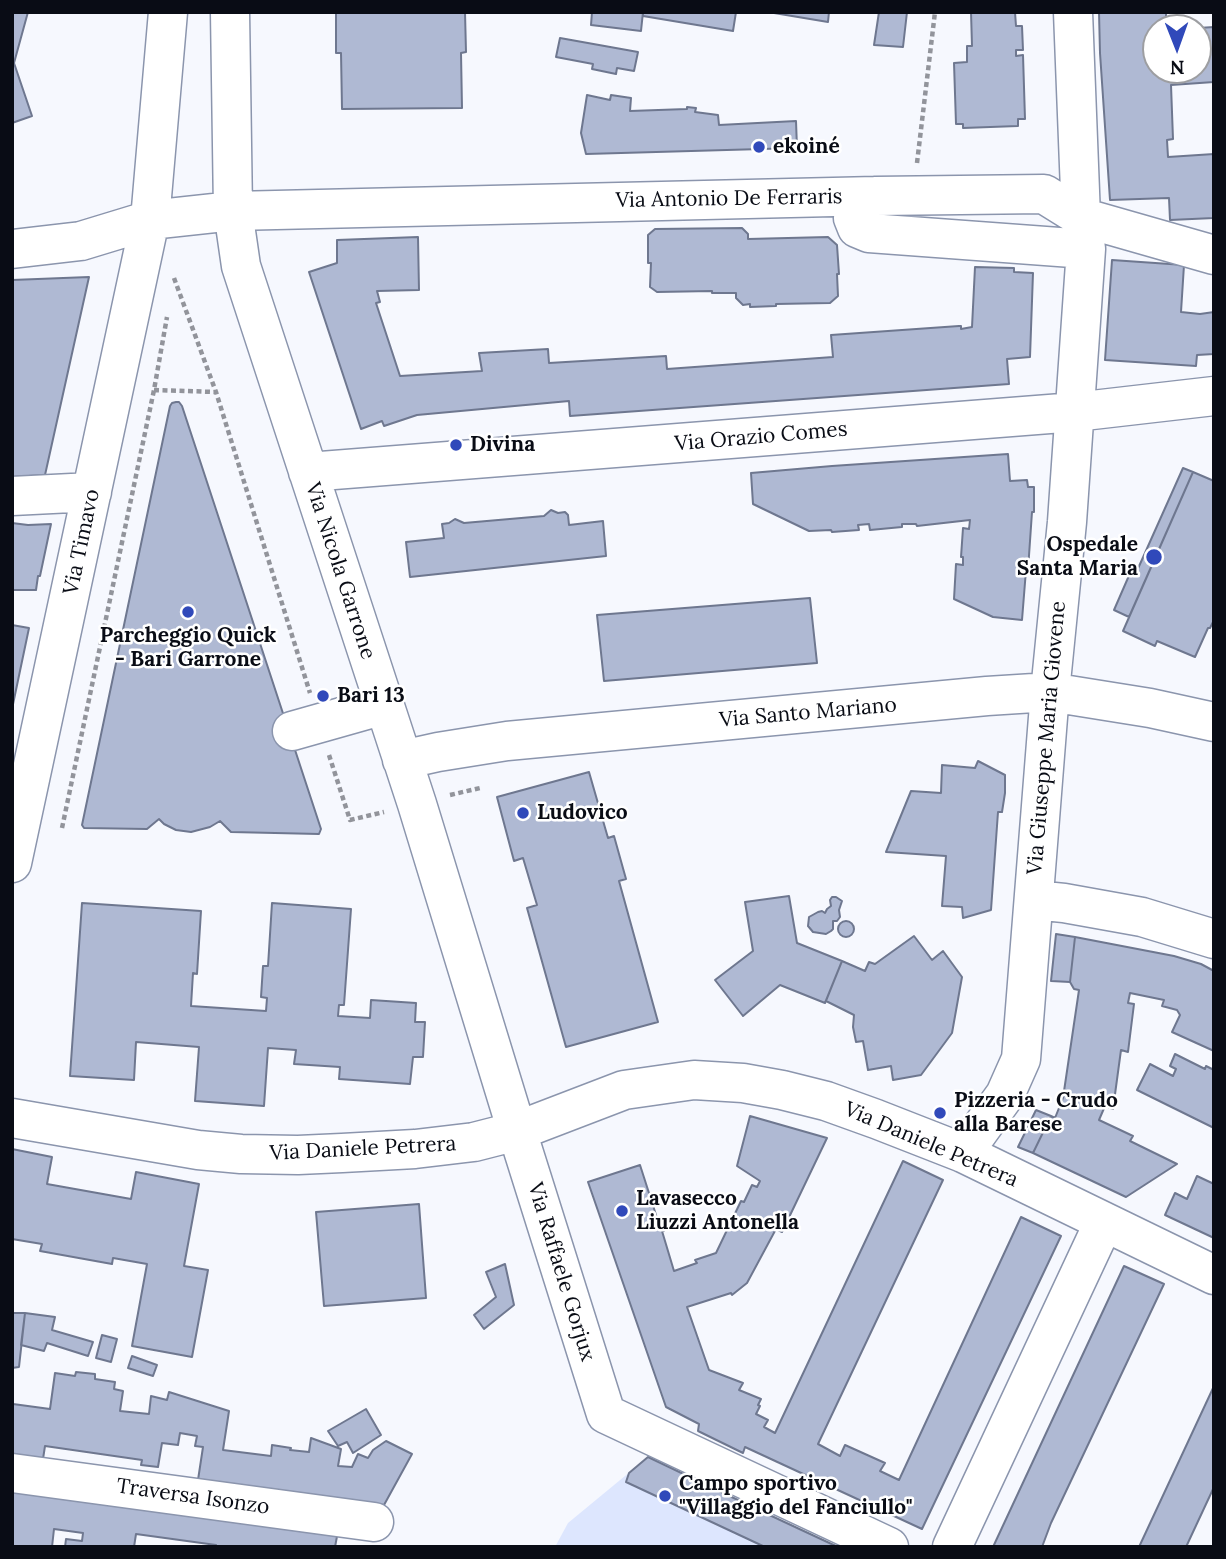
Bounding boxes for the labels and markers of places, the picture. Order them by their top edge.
place label: ekoiné [773,134,840,160]
marker: ekoiné [751,139,767,155]
place label: Divina [470,432,535,458]
marker: Divina [448,437,464,453]
place label: Ospedale Santa Maria [1017,532,1138,582]
marker: Ospedale Santa Maria [1144,547,1164,567]
marker: Parcheggio Quick - Bari Garrone [180,604,196,620]
place label: Parcheggio Quick - Bari Garrone [100,623,276,673]
place label: Bari 13 [337,683,405,709]
marker: Bari 13 [315,688,331,704]
place label: Ludovico [537,800,628,826]
marker: Ludovico [515,805,531,821]
place label: Pizzeria - Crudo alla Barese [954,1088,1118,1138]
marker: Pizzeria - Crudo alla Barese [932,1105,948,1121]
place label: Lavasecco Liuzzi Antonella [636,1186,799,1236]
marker: Lavasecco Liuzzi Antonella [614,1203,630,1219]
place label: Campo sportivo "Villaggio del Fanciullo" [679,1471,913,1521]
marker: Campo sportivo "Villaggio del Fanciullo" [657,1488,673,1504]

